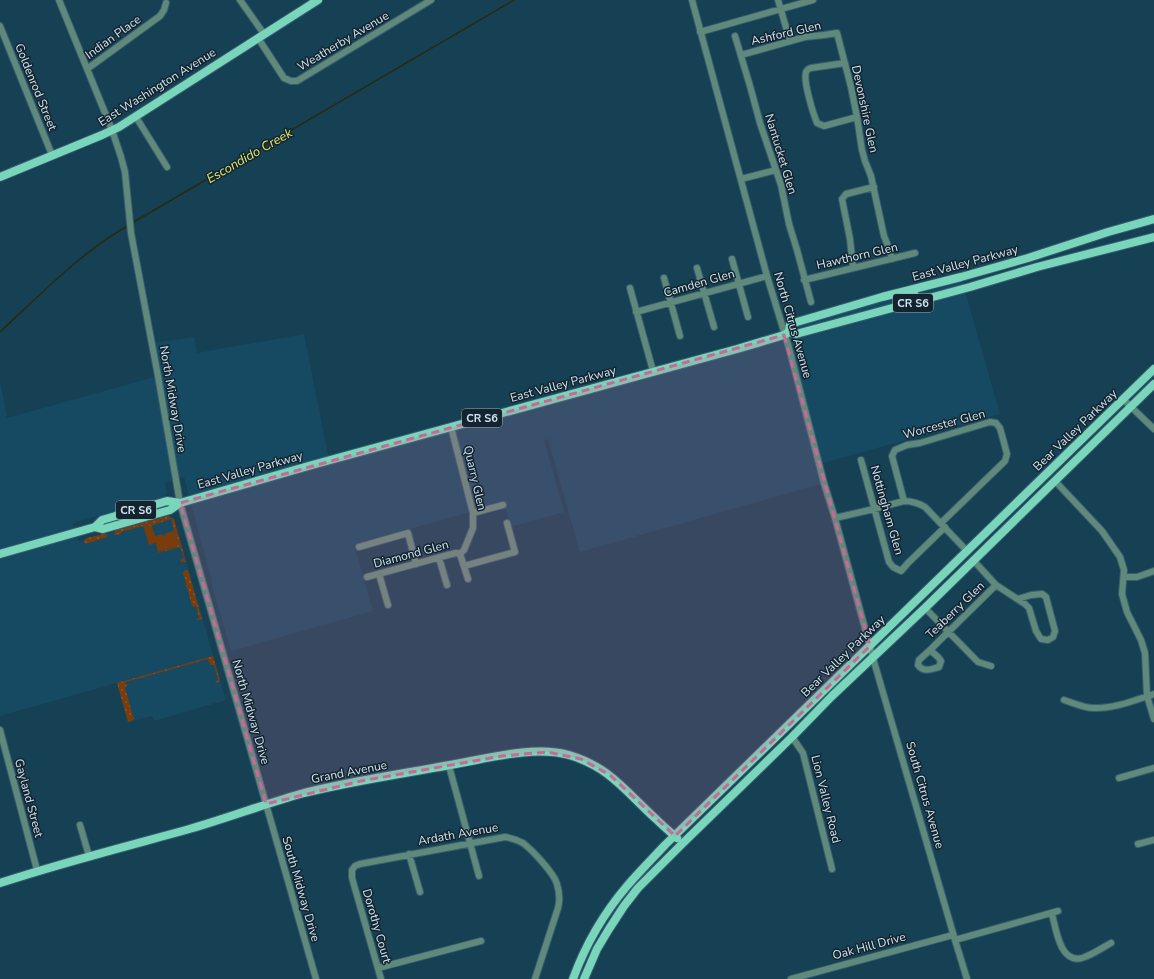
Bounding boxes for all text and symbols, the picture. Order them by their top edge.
street label: Weatherby Avenue [294,7,392,75]
street label: Indian Place [82,11,144,63]
street label: Ashford Glen [749,17,823,49]
street label: Goldenrod Street [11,41,61,134]
street label: East Washington Avenue [95,44,219,130]
street label: Devonshire Glen [848,64,882,154]
street label: Nantucket Glen [761,112,801,196]
water label: Escondido Creek [203,124,296,188]
street label: Hawthorn Glen [815,239,899,273]
street label: East Valley Parkway [910,241,1021,285]
street label: Camden Glen [662,265,736,301]
street label: North Citrus Avenue [770,270,816,380]
road number: CR S6 [893,294,933,312]
street label: North Midway Drive [156,344,190,454]
street label: East Valley Parkway [508,362,619,406]
street label: Bear Valley Parkway [1030,385,1121,474]
street label: Worcester Glen [901,405,987,443]
road number: CR S6 [462,409,502,427]
street label: Quarry Glen [460,444,490,512]
street label: East Valley Parkway [195,447,305,493]
street label: Nottingham Glen [867,463,907,557]
road number: CR S6 [116,501,156,519]
street label: Diamond Glen [372,536,450,572]
street label: Teaberry Glen [922,578,988,642]
street label: Bear Valley Parkway [798,611,889,700]
street label: North Midway Drive [228,658,274,766]
street label: South Citrus Avenue [902,740,948,850]
street label: Lion Valley Road [807,753,845,845]
street label: Gayland Street [11,757,47,840]
street label: Grand Avenue [310,757,388,787]
street label: Ardath Avenue [417,819,499,849]
street label: South Midway Drive [278,834,324,944]
street label: Dorothy Court [359,887,395,966]
street label: Oak Hill Drive [831,929,907,963]

